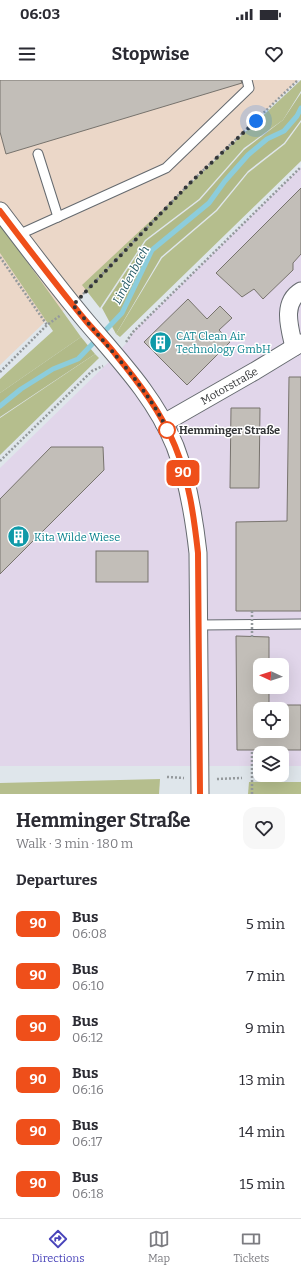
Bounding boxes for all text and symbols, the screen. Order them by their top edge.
text: 06:03 [20,5,60,23]
icon: menu [16,43,38,65]
text: Stopwise [111,43,190,65]
icon: heart [263,43,285,65]
your location [246,111,266,131]
water label: Lindenbach [110,244,152,306]
building icon: CAT Clean Air Technology GmbH [147,329,173,355]
place label: CAT Clean Air Technology GmbH [176,330,271,356]
street label: Motorstraße [198,365,260,408]
marker: Hemminger Straße [158,421,176,439]
place label: Hemminger Straße [179,424,280,437]
line badge: 90 [165,460,201,486]
text: 90 [174,464,192,481]
building icon: Kita Wilde Wiese [6,524,32,550]
place label: Kita Wilde Wiese [34,531,120,544]
north arrow [253,658,289,694]
map controls [253,658,289,782]
button: locate [253,702,289,738]
button: layers [253,746,289,782]
button: heart [243,807,285,849]
text: Hemminger Straße [16,809,191,832]
text: Walk · 3 min · 180 m [16,836,133,851]
text: Departures [16,871,97,889]
text: Bus [72,908,98,926]
text: 90 [29,915,47,932]
text: 5 min [246,915,285,933]
text: 06:08 [72,926,107,941]
text: Bus [72,960,98,978]
text: 90 [29,967,47,984]
text: 7 min [246,967,285,985]
text: 06:10 [72,978,104,993]
text: Bus [72,1012,98,1030]
text: 90 [29,1019,47,1036]
text: 9 min [245,1019,285,1037]
text: 06:12 [72,1030,103,1045]
text: Bus [72,1064,98,1082]
text: 90 [29,1071,47,1088]
text: 13 min [239,1071,285,1089]
text: 06:16 [72,1082,104,1097]
text: Bus [72,1116,98,1134]
text: 90 [29,1123,47,1140]
text: 14 min [239,1123,285,1141]
text: 06:17 [72,1134,102,1149]
text: Bus [72,1168,98,1186]
text: 90 [29,1175,47,1192]
text: 15 min [240,1175,285,1193]
text: 06:18 [72,1186,104,1201]
tab: Directions [32,1228,85,1265]
tab: Map [148,1228,170,1265]
tab: Tickets [233,1228,269,1265]

